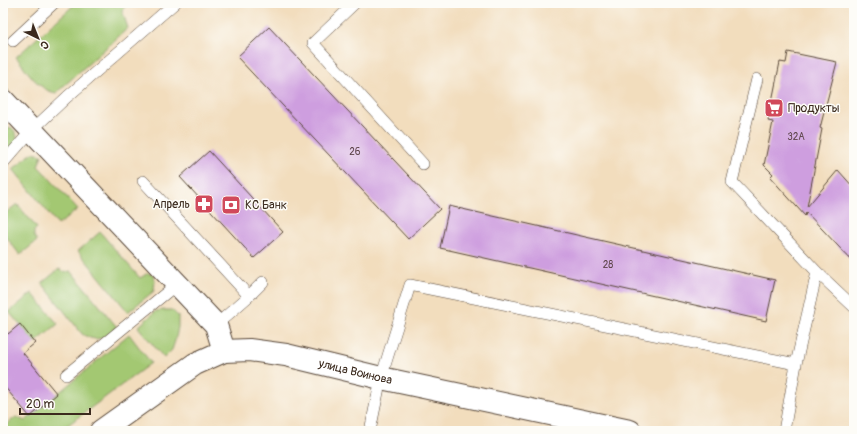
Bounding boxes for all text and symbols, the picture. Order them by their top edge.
north arrow [18,18,58,58]
text: С [37,38,51,52]
supermarket icon: Продукты [763,97,785,119]
place label: Продукты [788,101,840,116]
house number: 32А [787,131,805,143]
house number: 26 [349,146,361,158]
pharmacy icon: Апрель [193,193,215,215]
bank icon: КС Банк [220,194,242,216]
place label: Апрель [153,197,190,212]
place label: КС Банк [245,198,287,213]
house number: 28 [603,259,613,271]
street label: улица Воинова [316,356,394,388]
scale bar [20,390,90,416]
text: 20 m [26,397,55,412]

